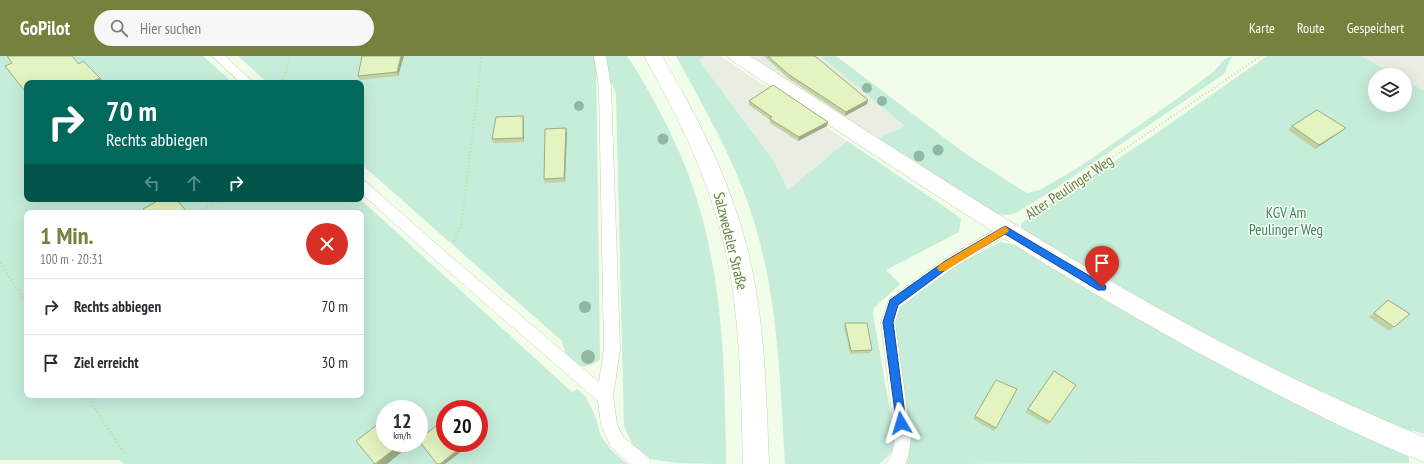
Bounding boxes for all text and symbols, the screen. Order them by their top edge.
search box [94,10,374,46]
text: GoPilot [20,16,70,40]
icon: search [108,17,130,39]
text: Hier suchen [140,19,201,38]
text: Karte [1249,19,1275,37]
text: Route [1297,19,1325,37]
text: Gespeichert [1347,19,1404,37]
map controls [1368,68,1412,112]
button: layers [1368,68,1412,112]
text: 70 m [106,92,157,129]
icon: right [40,96,92,148]
text: Rechts abbiegen [106,128,208,151]
street label: Alter Peulinger Weg [1021,151,1117,223]
icon: left [141,172,163,194]
icon: ahead [183,172,205,194]
icon: right [225,172,247,194]
street label: Salzwedeler Straße [710,190,752,292]
park label: KGV Am Peulinger Weg [1249,203,1323,239]
text: 1 Min. [40,220,94,251]
button: close [306,223,348,265]
pin [1085,246,1119,287]
text: 100 m · 20:31 [40,251,103,268]
icon: arrive [1091,252,1113,274]
icon: right [40,296,62,318]
text: Rechts abbiegen [74,297,161,316]
text: 70 m [322,297,348,316]
icon: arrive [40,352,62,374]
text: Ziel erreicht [74,353,139,372]
text: 30 m [322,353,348,372]
speed limit sign: 20 [436,400,488,452]
position arrow [880,402,922,444]
text: 12 [392,408,412,434]
text: km/h [393,429,411,442]

